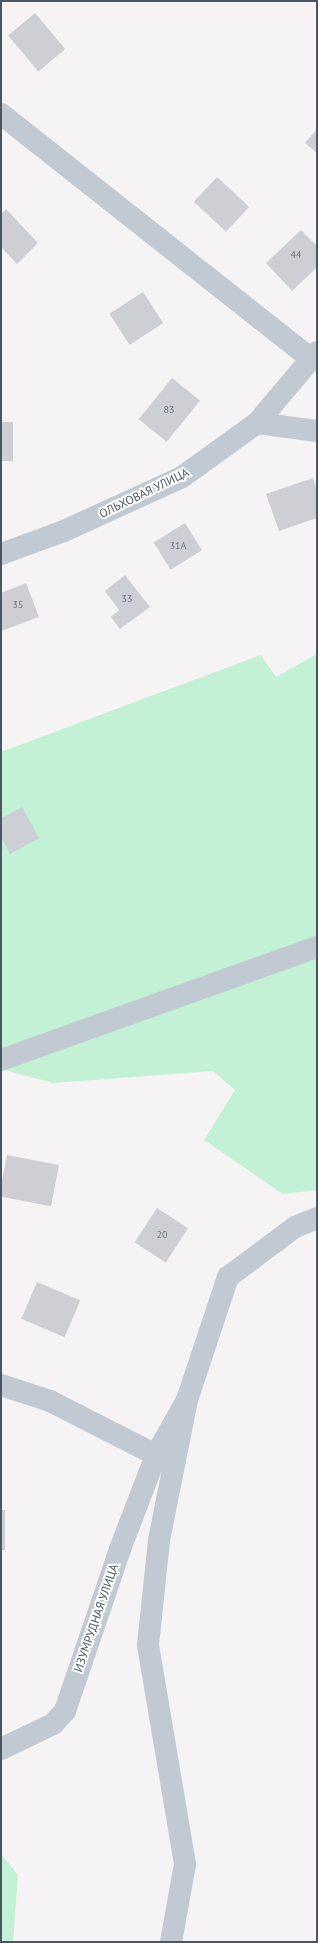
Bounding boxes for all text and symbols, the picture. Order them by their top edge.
house number: 44 [291,249,301,261]
house number: 83 [164,404,174,416]
street label: ОЛЬХОВАЯ УЛИЦА [97,465,191,521]
house number: 31А [170,540,186,552]
house number: 33 [122,593,132,605]
house number: 35 [13,599,23,611]
house number: 20 [157,1229,167,1241]
street label: ИЗУМРУДНАЯ УЛИЦА [71,1562,121,1674]

